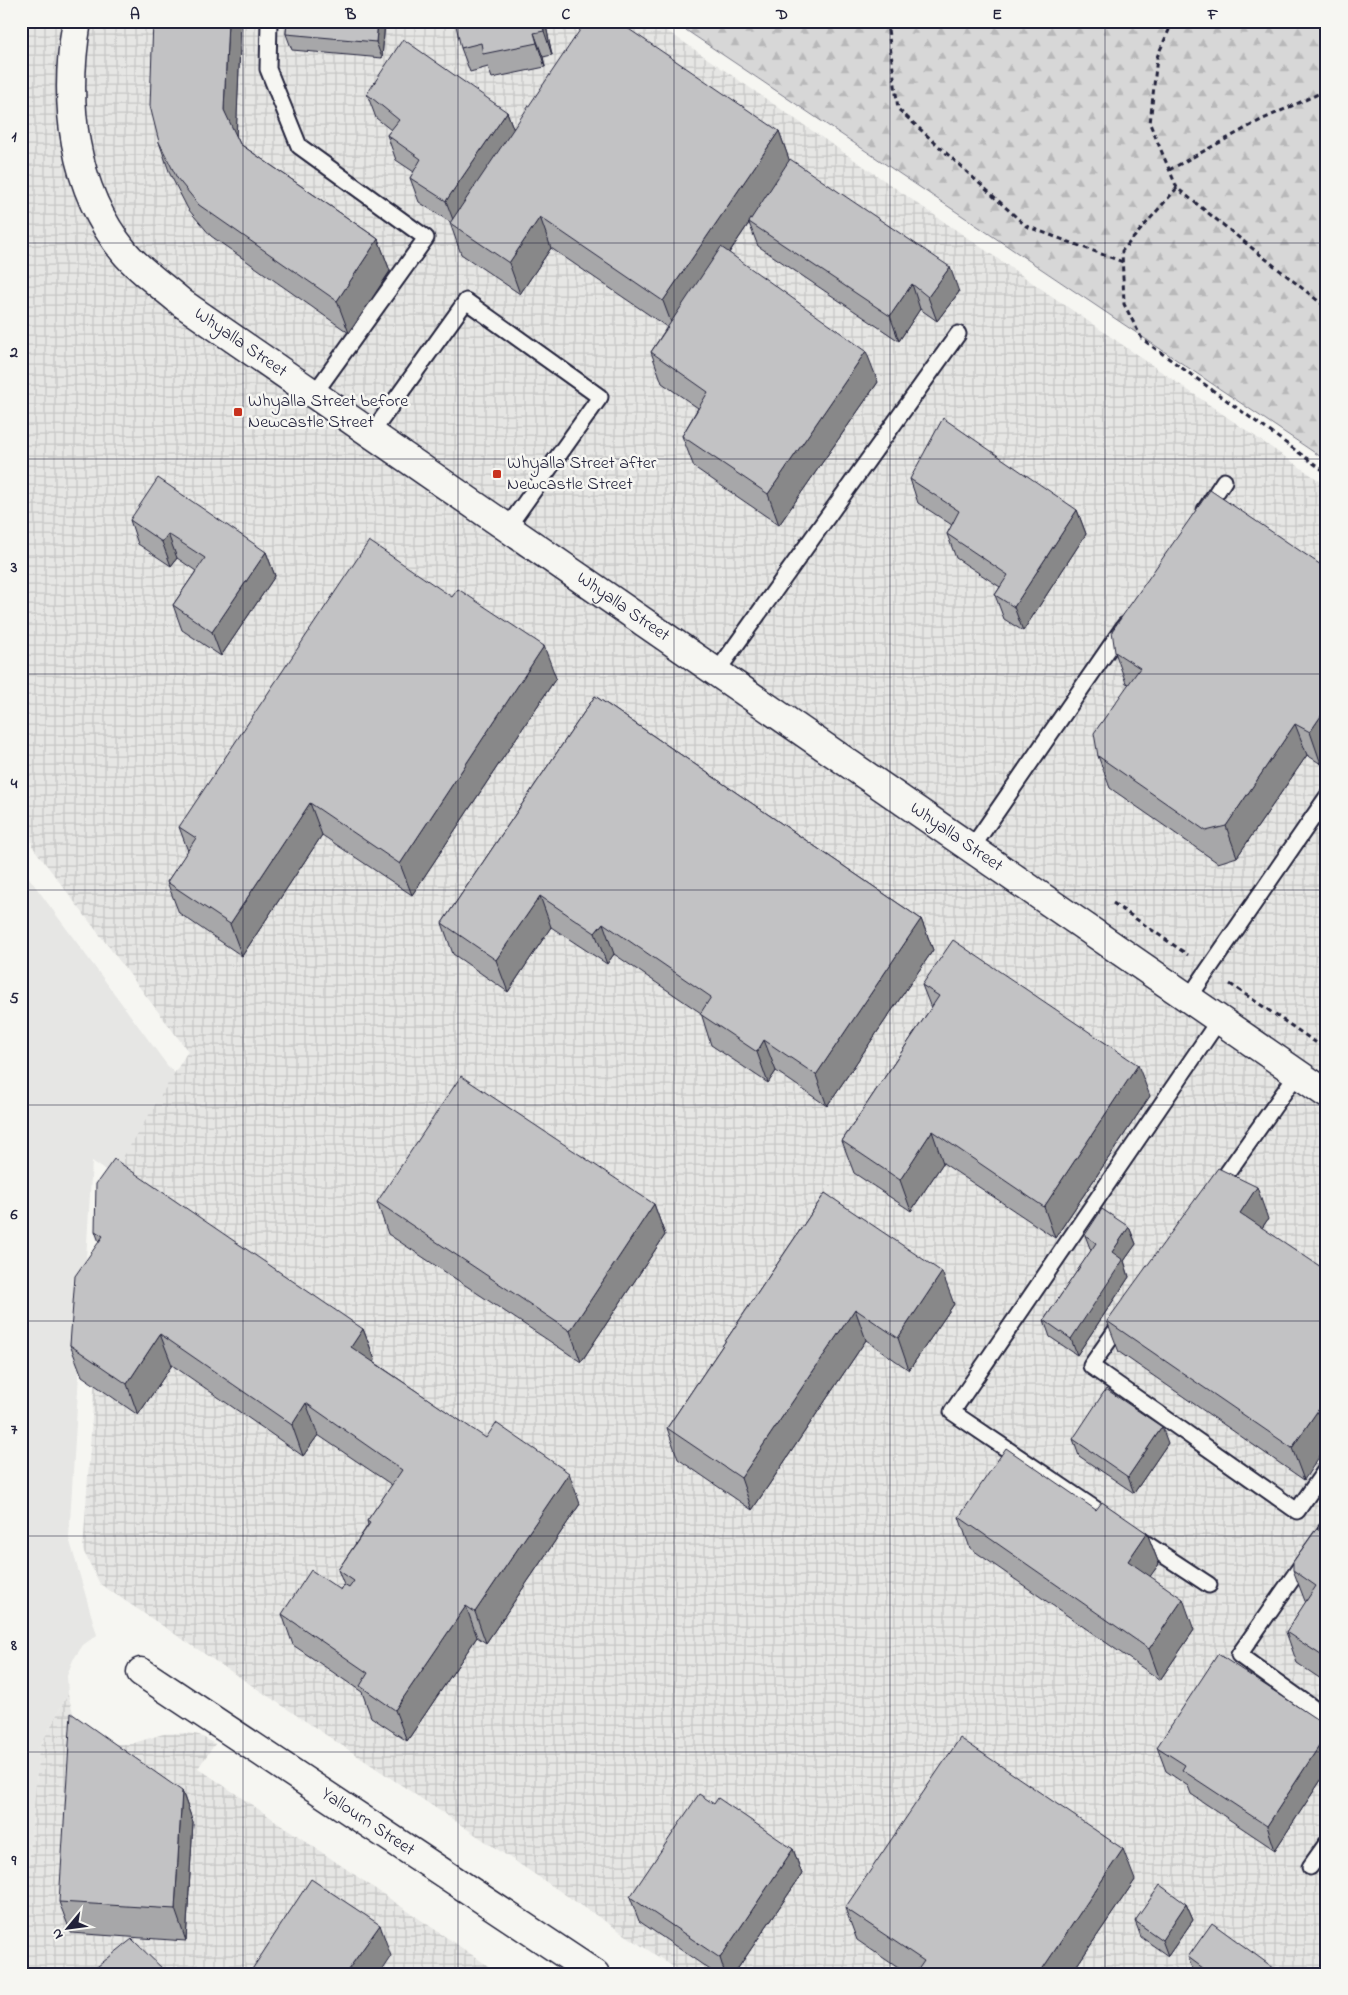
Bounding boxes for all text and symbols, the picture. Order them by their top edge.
text: A [130,3,140,27]
text: B [345,3,357,27]
text: C [562,3,571,27]
text: D [775,3,788,27]
text: E [992,3,1002,27]
text: F [1207,3,1219,27]
text: 1 [11,125,17,149]
street label: Whyalla Street [188,302,292,385]
text: 2 [9,341,18,365]
place label: Whyalla Street before Newcastle Street [248,389,409,436]
marker: Whyalla Street before Newcastle Street [232,406,244,418]
place label: Whyalla Street after Newcastle Street [507,451,657,498]
marker: Whyalla Street after Newcastle Street [491,468,503,480]
text: 3 [10,556,18,580]
street label: Whyalla Street [571,566,675,649]
text: 4 [10,772,18,796]
street label: Whyalla Street [904,796,1008,879]
text: 5 [9,987,19,1011]
text: 6 [9,1203,18,1227]
text: 7 [11,1418,18,1442]
text: 8 [10,1634,17,1658]
street label: Yallourn Street [315,1782,420,1863]
text: 9 [11,1849,17,1873]
north arrow [42,1902,92,1952]
text: N [46,1924,69,1943]

